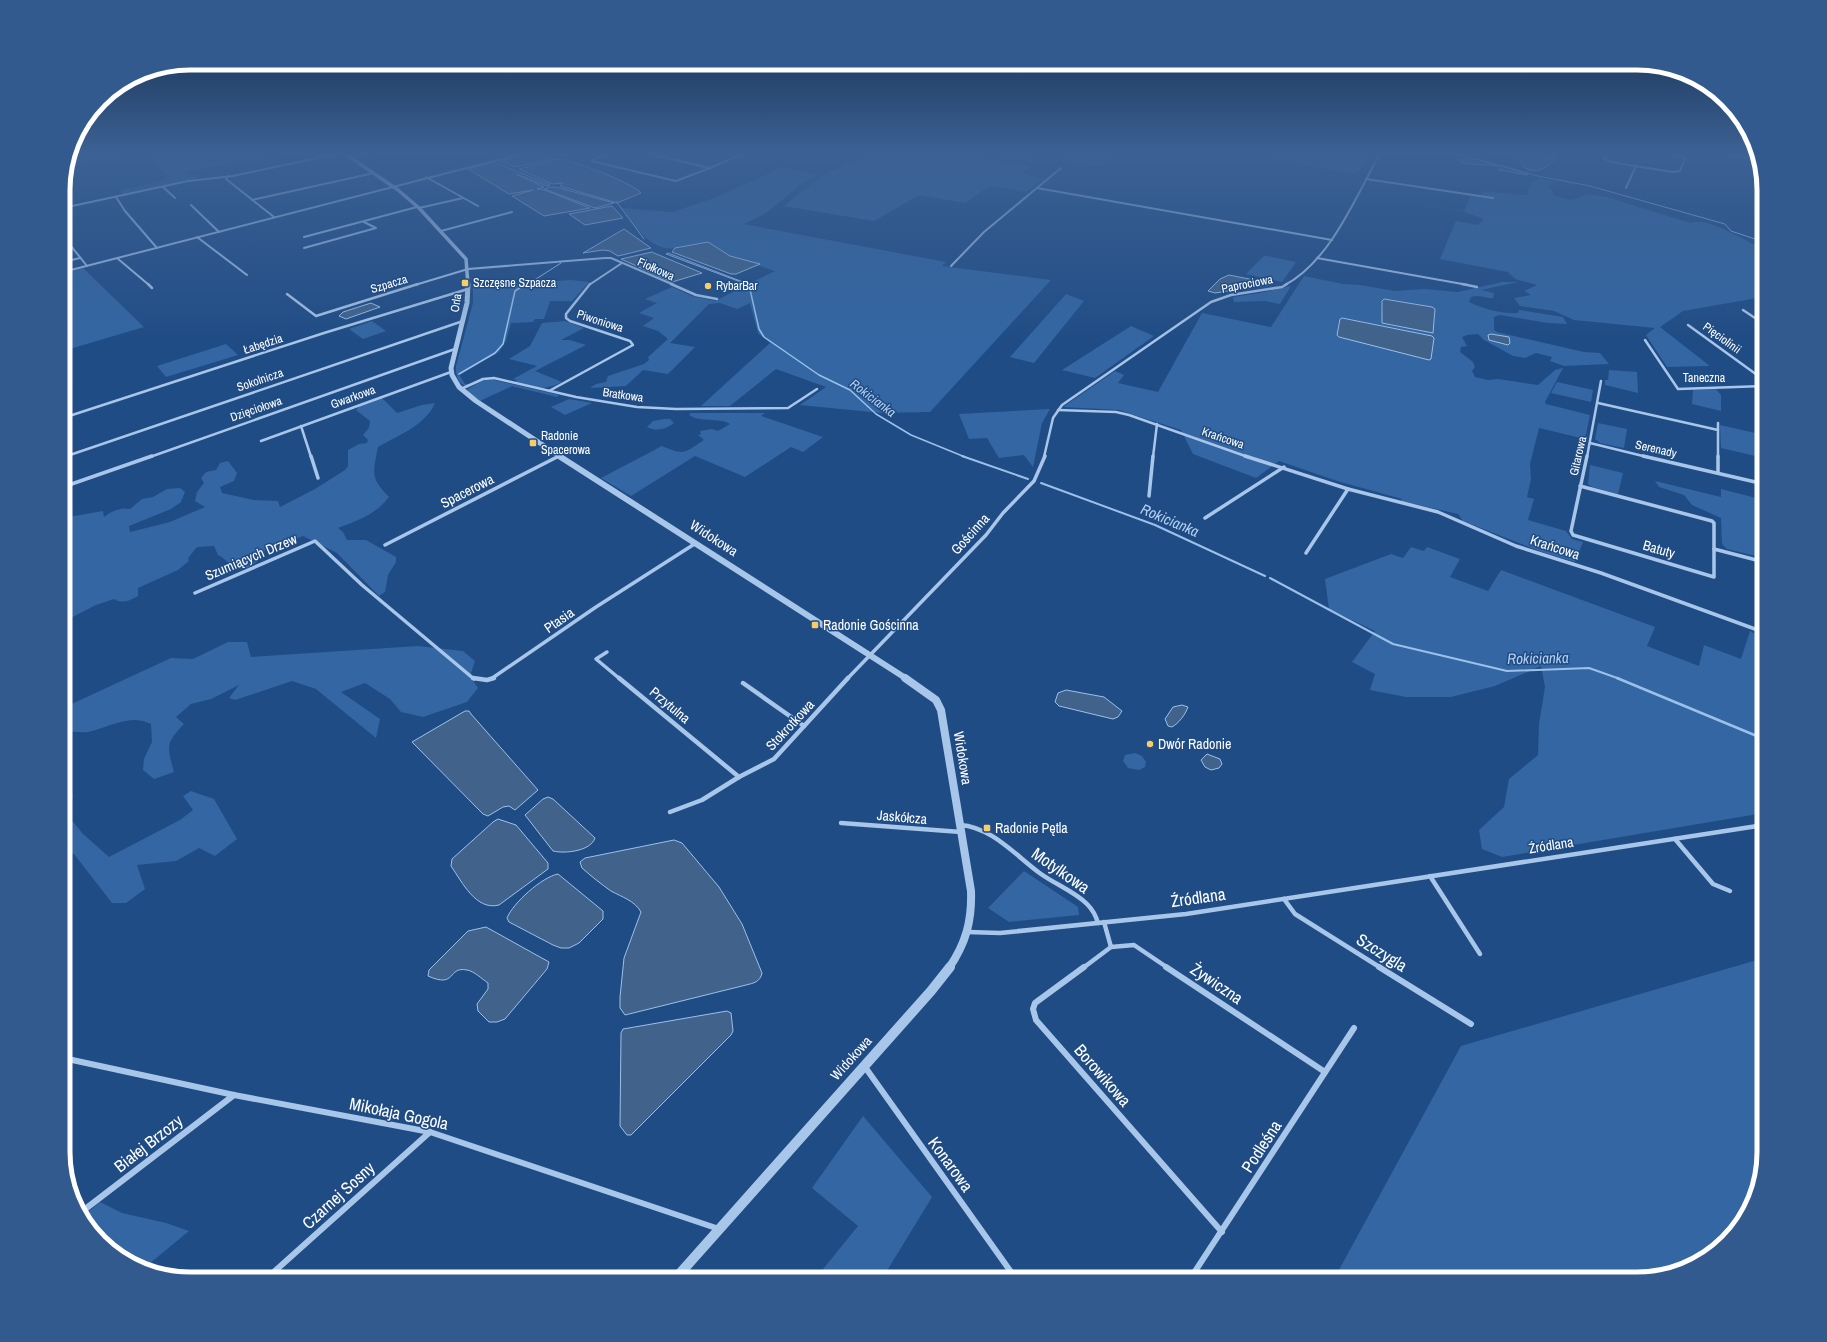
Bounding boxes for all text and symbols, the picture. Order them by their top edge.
street label: Fiołkowa [635,254,678,285]
street label: Szpacza [369,271,410,297]
street label: Paprociowa [1220,271,1275,297]
place label: Szczęsne Szpacza [473,275,557,291]
marker: Szczęsne Szpacza [460,278,470,288]
place label: RybarBar [716,278,758,294]
marker: RybarBar [703,281,713,291]
street label: Orla [447,292,465,313]
street label: Piwoniowa [575,306,626,336]
street label: Pięciolinii [1700,319,1744,357]
street label: Łabędzia [241,330,285,358]
street label: Sokolnicza [235,364,286,395]
street label: Taneczna [1683,370,1726,386]
water label: Rokicianka [847,375,899,421]
street label: Gwarkowa [328,381,378,412]
street label: Bratkowa [602,384,645,406]
street label: Dzięciołowa [228,393,284,425]
street label: Krańcowa [1200,423,1247,453]
place label: Radonie Spacerowa [541,428,591,458]
street label: Gitarowa [1566,434,1590,477]
street label: Serenady [1634,436,1678,462]
marker: Radonie Spacerowa [528,438,538,448]
street label: Spacerowa [437,470,497,512]
water label: Rokicianka [1138,498,1203,542]
street label: Gościnna [947,509,994,558]
street label: Widokowa [687,516,742,560]
street label: Szumiących Drzew [202,529,300,584]
street label: Krańcowa [1528,531,1583,564]
street label: Batuty [1641,536,1677,562]
street label: Ptasia [541,603,578,637]
place label: Radonie Gościnna [823,616,919,634]
marker: Radonie Gościnna [810,620,820,630]
water label: Rokicianka [1507,647,1569,669]
street label: Przytulna [646,683,695,728]
street label: Stokrotkowa [762,695,819,754]
street label: Widokowa [950,730,976,786]
place label: Dwór Radonie [1158,735,1231,753]
marker: Dwór Radonie [1145,739,1155,749]
street label: Jaskółcza [876,806,928,828]
place label: Radonie Pętla [995,819,1068,837]
marker: Radonie Pętla [982,823,992,833]
street label: Źródlana [1527,832,1575,857]
street label: Motylkowa [1027,842,1095,898]
street label: Źródlana [1169,882,1227,912]
street label: Szczygla [1352,927,1412,977]
street label: Żywiczna [1186,957,1248,1009]
street label: Widokowa [826,1032,876,1084]
street label: Borowikowa [1069,1039,1137,1111]
street label: Mikołaja Gogola [347,1091,451,1135]
street label: Białej Brzozy [109,1109,187,1177]
street label: Podleśna [1236,1115,1287,1177]
street label: Konarowa [923,1132,979,1196]
street label: Czarnej Sosny [297,1156,379,1234]

